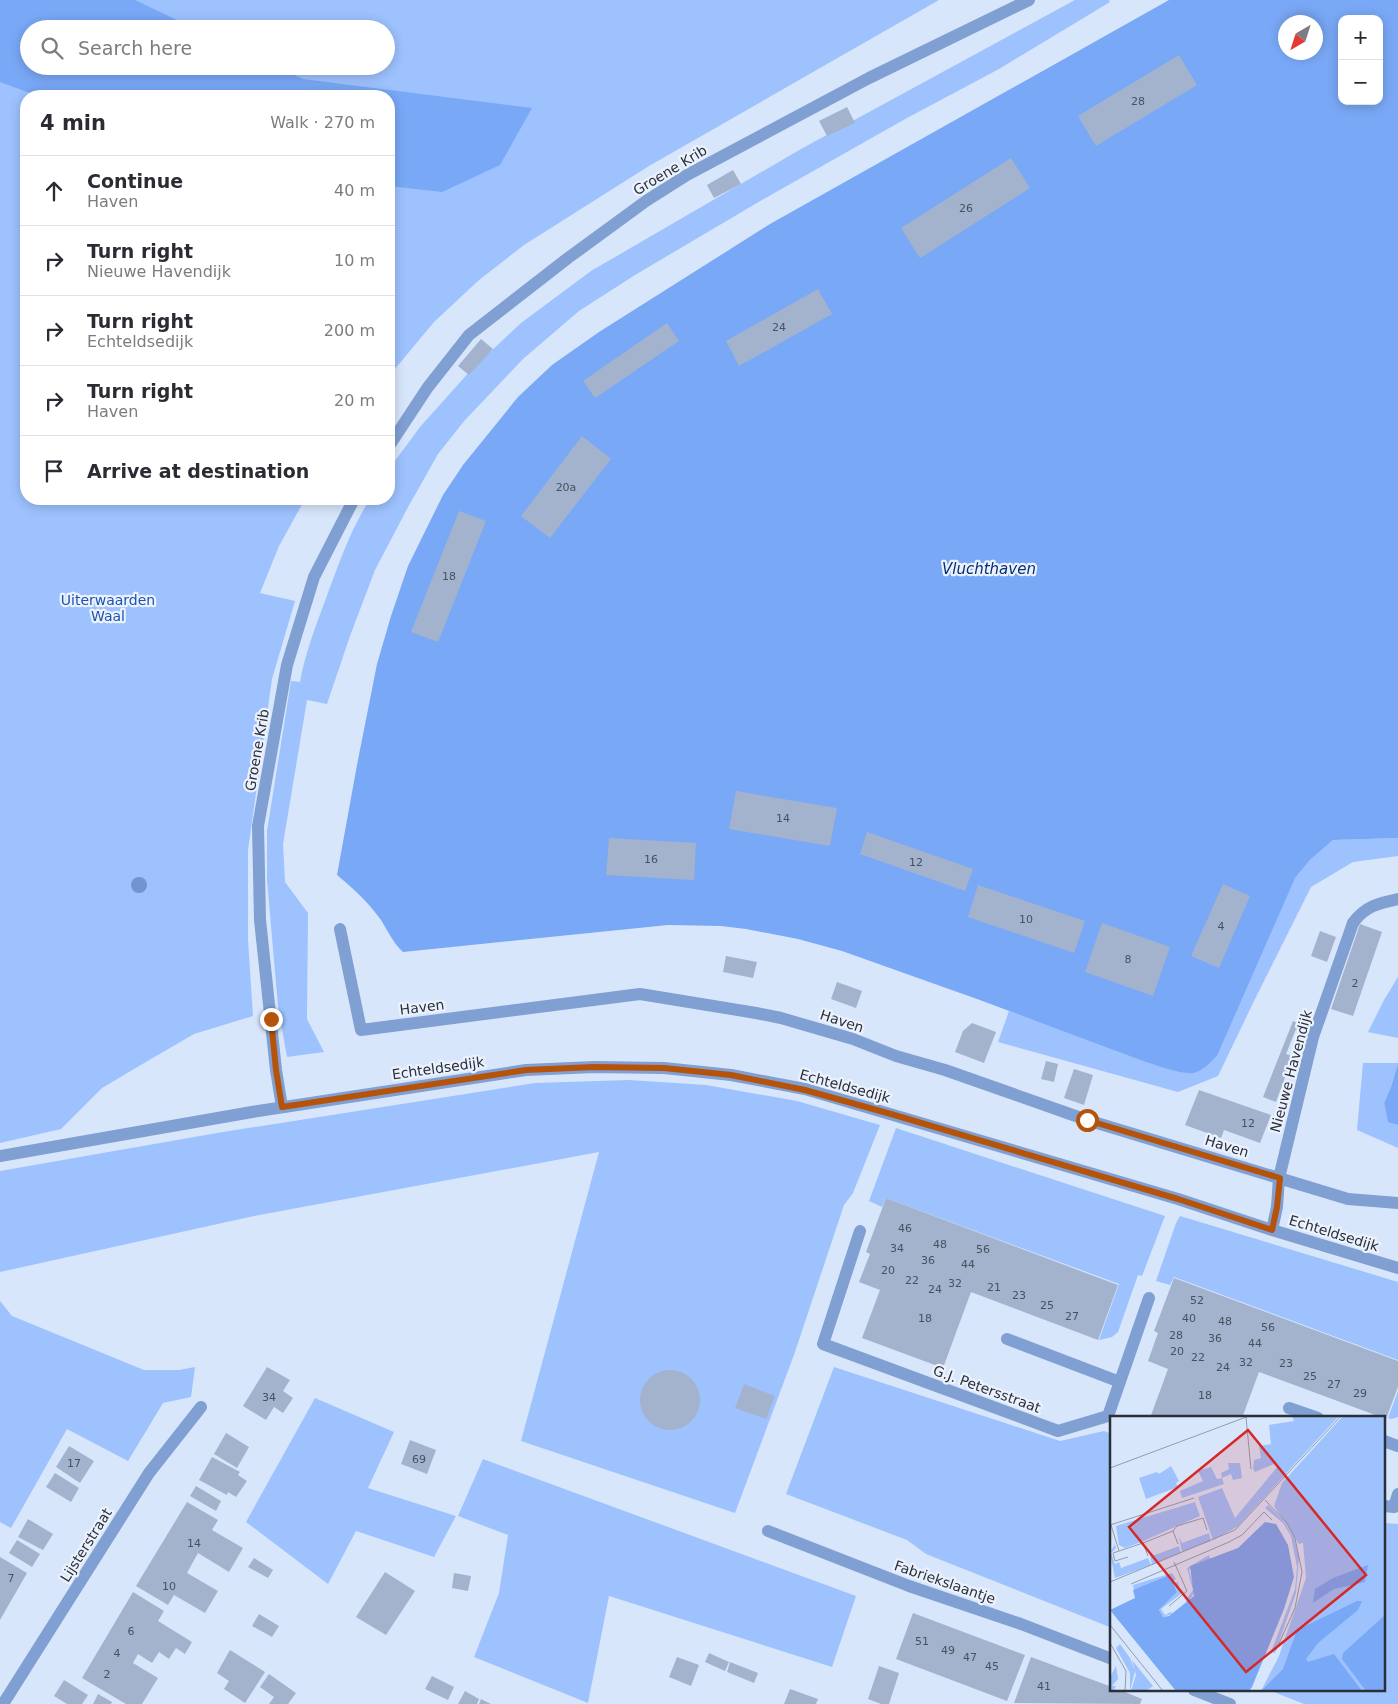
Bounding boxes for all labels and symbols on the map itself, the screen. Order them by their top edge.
north arrow [1278,15,1323,60]
house number: 28 [1131,95,1145,108]
street label: Groene Krib [630,142,710,198]
house number: 26 [959,202,973,215]
house number: 24 [772,321,786,334]
house number: 20a [556,481,576,494]
water label: Vluchthaven [942,560,1036,578]
house number: 18 [442,570,456,583]
park label: Uiterwaarden Waal [61,592,155,624]
street label: Groene Krib [242,708,272,792]
house number: 14 [776,812,790,825]
house number: 16 [644,853,658,866]
house number: 12 [909,856,923,869]
house number: 10 [1019,913,1033,926]
house number: 4 [1218,920,1225,933]
house number: 8 [1125,953,1132,966]
house number: 2 [1352,977,1359,990]
street label: Haven [399,996,445,1018]
street label: Haven [818,1006,866,1036]
street label: Nieuwe Havendijk [1267,1007,1315,1134]
route end [260,1008,283,1031]
street label: Echteldsedijk [391,1053,486,1082]
street label: Echteldsedijk [798,1066,893,1106]
route start [1076,1109,1099,1132]
house number: 12 [1241,1117,1255,1130]
street label: Haven [1203,1132,1251,1160]
street label: Echteldsedijk [1287,1212,1382,1255]
house number: 46 [898,1222,912,1235]
house number: 48 [933,1238,947,1251]
house number: 34 [890,1242,904,1255]
house number: 56 [976,1243,990,1256]
house number: 36 [921,1254,935,1267]
house number: 44 [961,1258,975,1271]
house number: 20 [881,1264,895,1277]
house number: 22 [905,1274,919,1287]
house number: 32 [948,1277,962,1290]
house number: 21 [987,1281,1001,1294]
house number: 24 [928,1283,942,1296]
house number: 23 [1012,1289,1026,1302]
house number: 52 [1190,1294,1204,1307]
house number: 25 [1040,1299,1054,1312]
house number: 27 [1065,1310,1079,1323]
house number: 18 [918,1312,932,1325]
house number: 40 [1182,1312,1196,1325]
house number: 48 [1218,1315,1232,1328]
house number: 56 [1261,1321,1275,1334]
house number: 28 [1169,1329,1183,1342]
house number: 36 [1208,1332,1222,1345]
house number: 44 [1248,1337,1262,1350]
house number: 20 [1170,1345,1184,1358]
house number: 22 [1191,1351,1205,1364]
house number: 32 [1239,1356,1253,1369]
house number: 23 [1279,1357,1293,1370]
house number: 24 [1216,1361,1230,1374]
street label: G.J. Petersstraat [931,1362,1043,1416]
house number: 25 [1303,1370,1317,1383]
house number: 27 [1327,1378,1341,1391]
house number: 29 [1353,1387,1367,1400]
house number: 18 [1198,1389,1212,1402]
house number: 34 [262,1391,276,1404]
inset map [1110,1416,1386,1692]
house number: 69 [412,1453,426,1466]
house number: 17 [67,1457,81,1470]
street label: Lijsterstraat [57,1505,115,1585]
house number: 14 [187,1537,201,1550]
street label: Fabriekslaantje [892,1557,998,1607]
house number: 7 [8,1572,15,1585]
house number: 10 [162,1580,176,1593]
house number: 6 [128,1625,135,1638]
house number: 51 [915,1635,929,1648]
house number: 49 [941,1644,955,1657]
house number: 4 [114,1647,121,1660]
house number: 47 [963,1651,977,1664]
house number: 45 [985,1660,999,1673]
house number: 2 [104,1668,111,1681]
house number: 41 [1037,1680,1051,1693]

